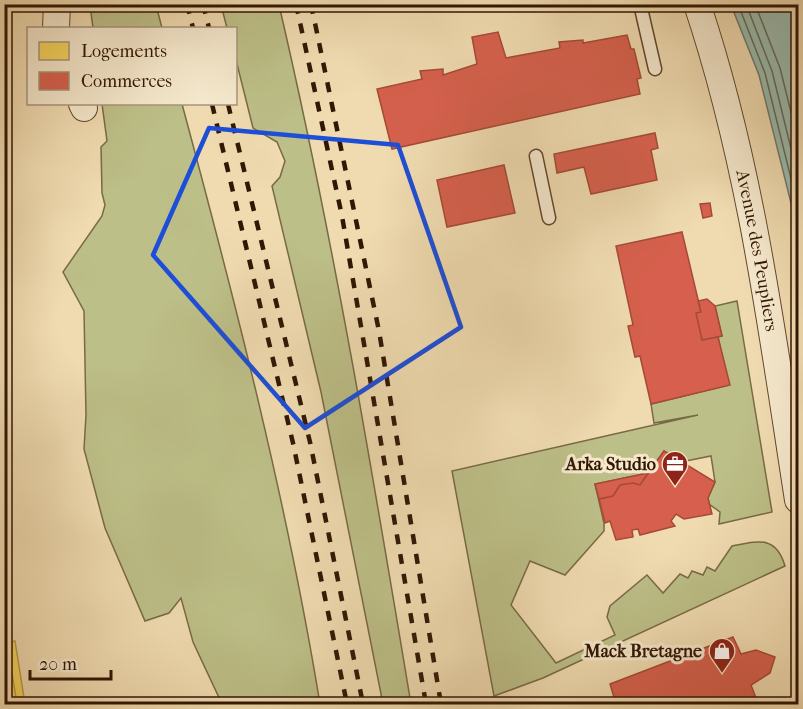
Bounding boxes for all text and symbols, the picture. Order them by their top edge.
legend [27,27,237,105]
text: Logements [81,41,167,62]
text: Commerces [81,71,172,92]
street label: Avenue des Peupliers [732,167,782,333]
office icon: Arka Studio [660,449,690,487]
place label: Arka Studio [564,454,656,475]
shop icon: Mack Bretagne [707,636,737,674]
place label: Mack Bretagne [583,641,702,662]
scale bar [30,643,111,681]
text: 20 m [39,654,77,675]

